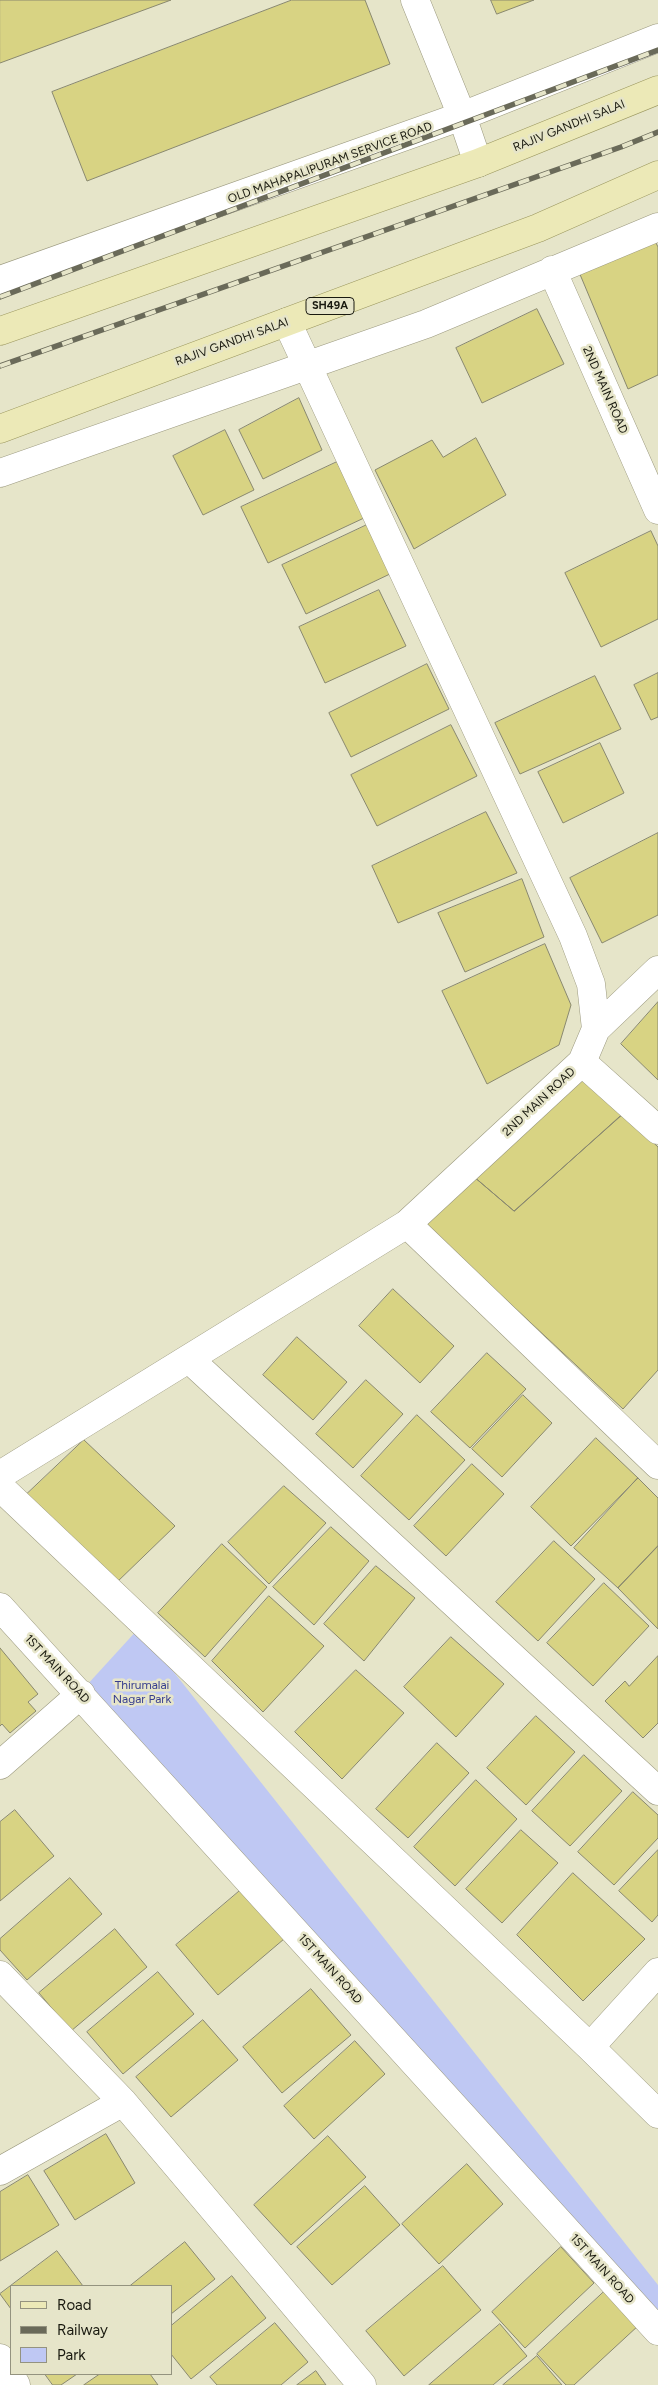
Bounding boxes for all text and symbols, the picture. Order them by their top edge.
street label: RAJIV GANDHI SALAI [511,97,627,155]
street label: OLD MAHAPALIPURAM SERVICE ROAD [226,119,434,207]
road number: SH49A [306,298,354,314]
street label: RAJIV GANDHI SALAI [173,315,291,369]
street label: 2ND MAIN ROAD [579,344,631,436]
street label: 2ND MAIN ROAD [500,1065,578,1139]
street label: 1ST MAIN ROAD [21,1632,93,1706]
park label: Thirumalai Nagar Park [113,1678,171,1706]
street label: 1ST MAIN ROAD [295,1931,365,2007]
street label: 1ST MAIN ROAD [567,2231,637,2307]
legend [10,2285,172,2375]
text: Road [57,2296,92,2314]
text: Railway [57,2321,108,2339]
text: Park [57,2346,86,2364]

